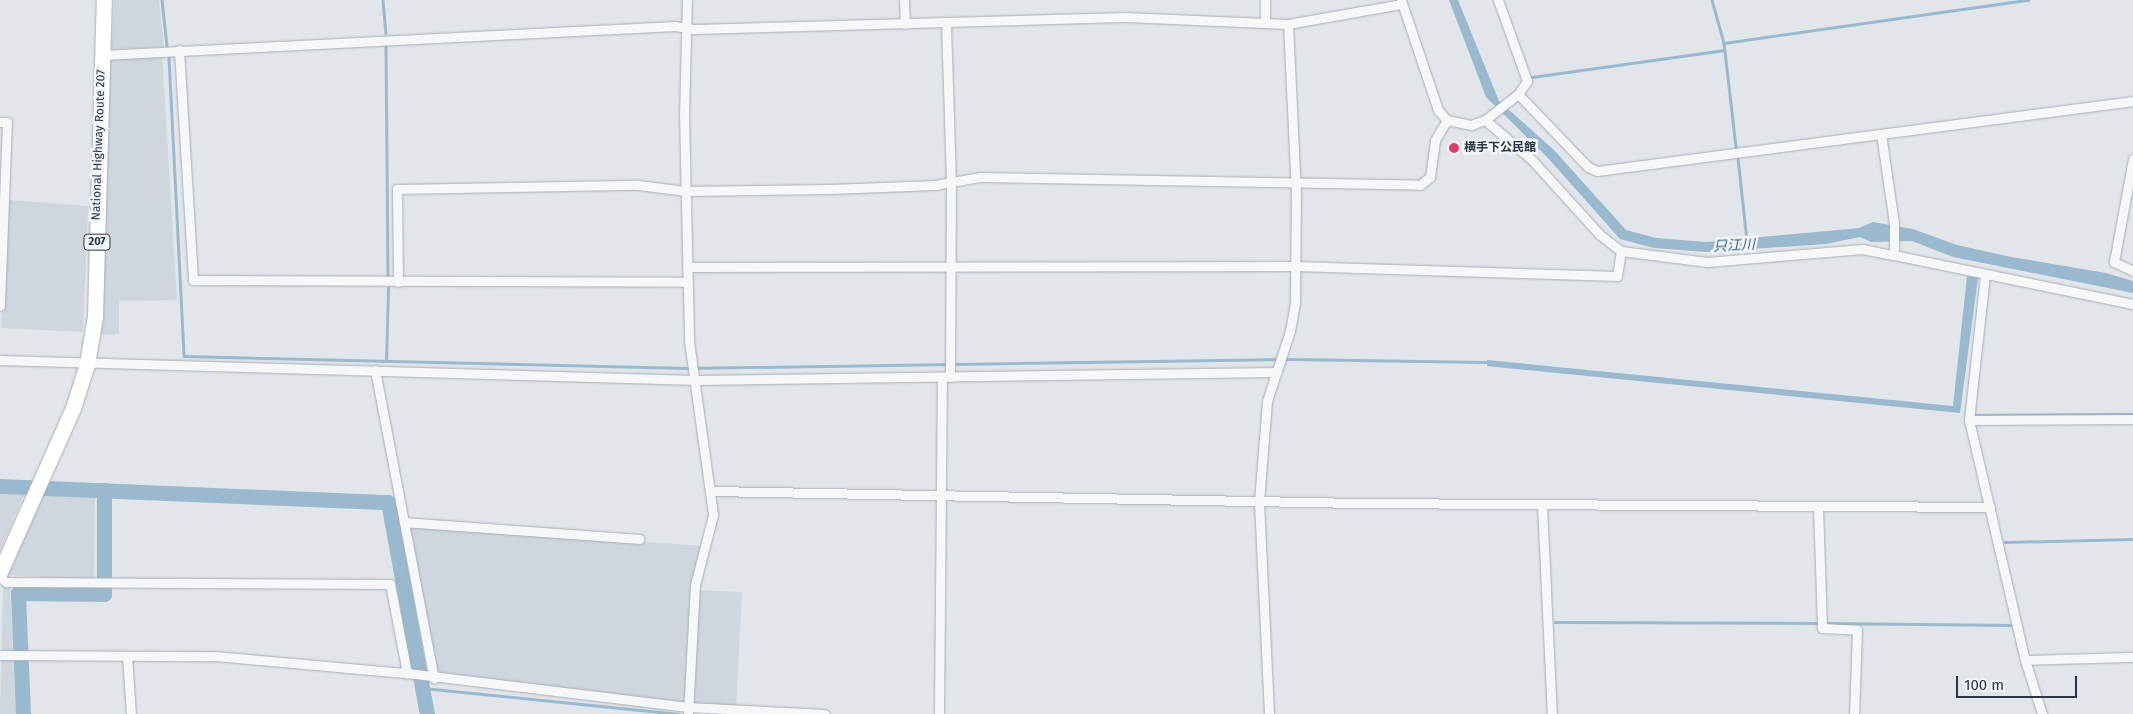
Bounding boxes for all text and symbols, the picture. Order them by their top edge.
street label: National Highway Route 207 [89,69,109,221]
place label: 横手下公民館 [1464,141,1536,155]
marker: 横手下公民館 [1448,142,1460,154]
road number: 207 [83,233,111,250]
water label: 只江川 [1713,237,1755,255]
scale bar [1958,666,2079,698]
text: 100 m [1964,676,2004,694]

